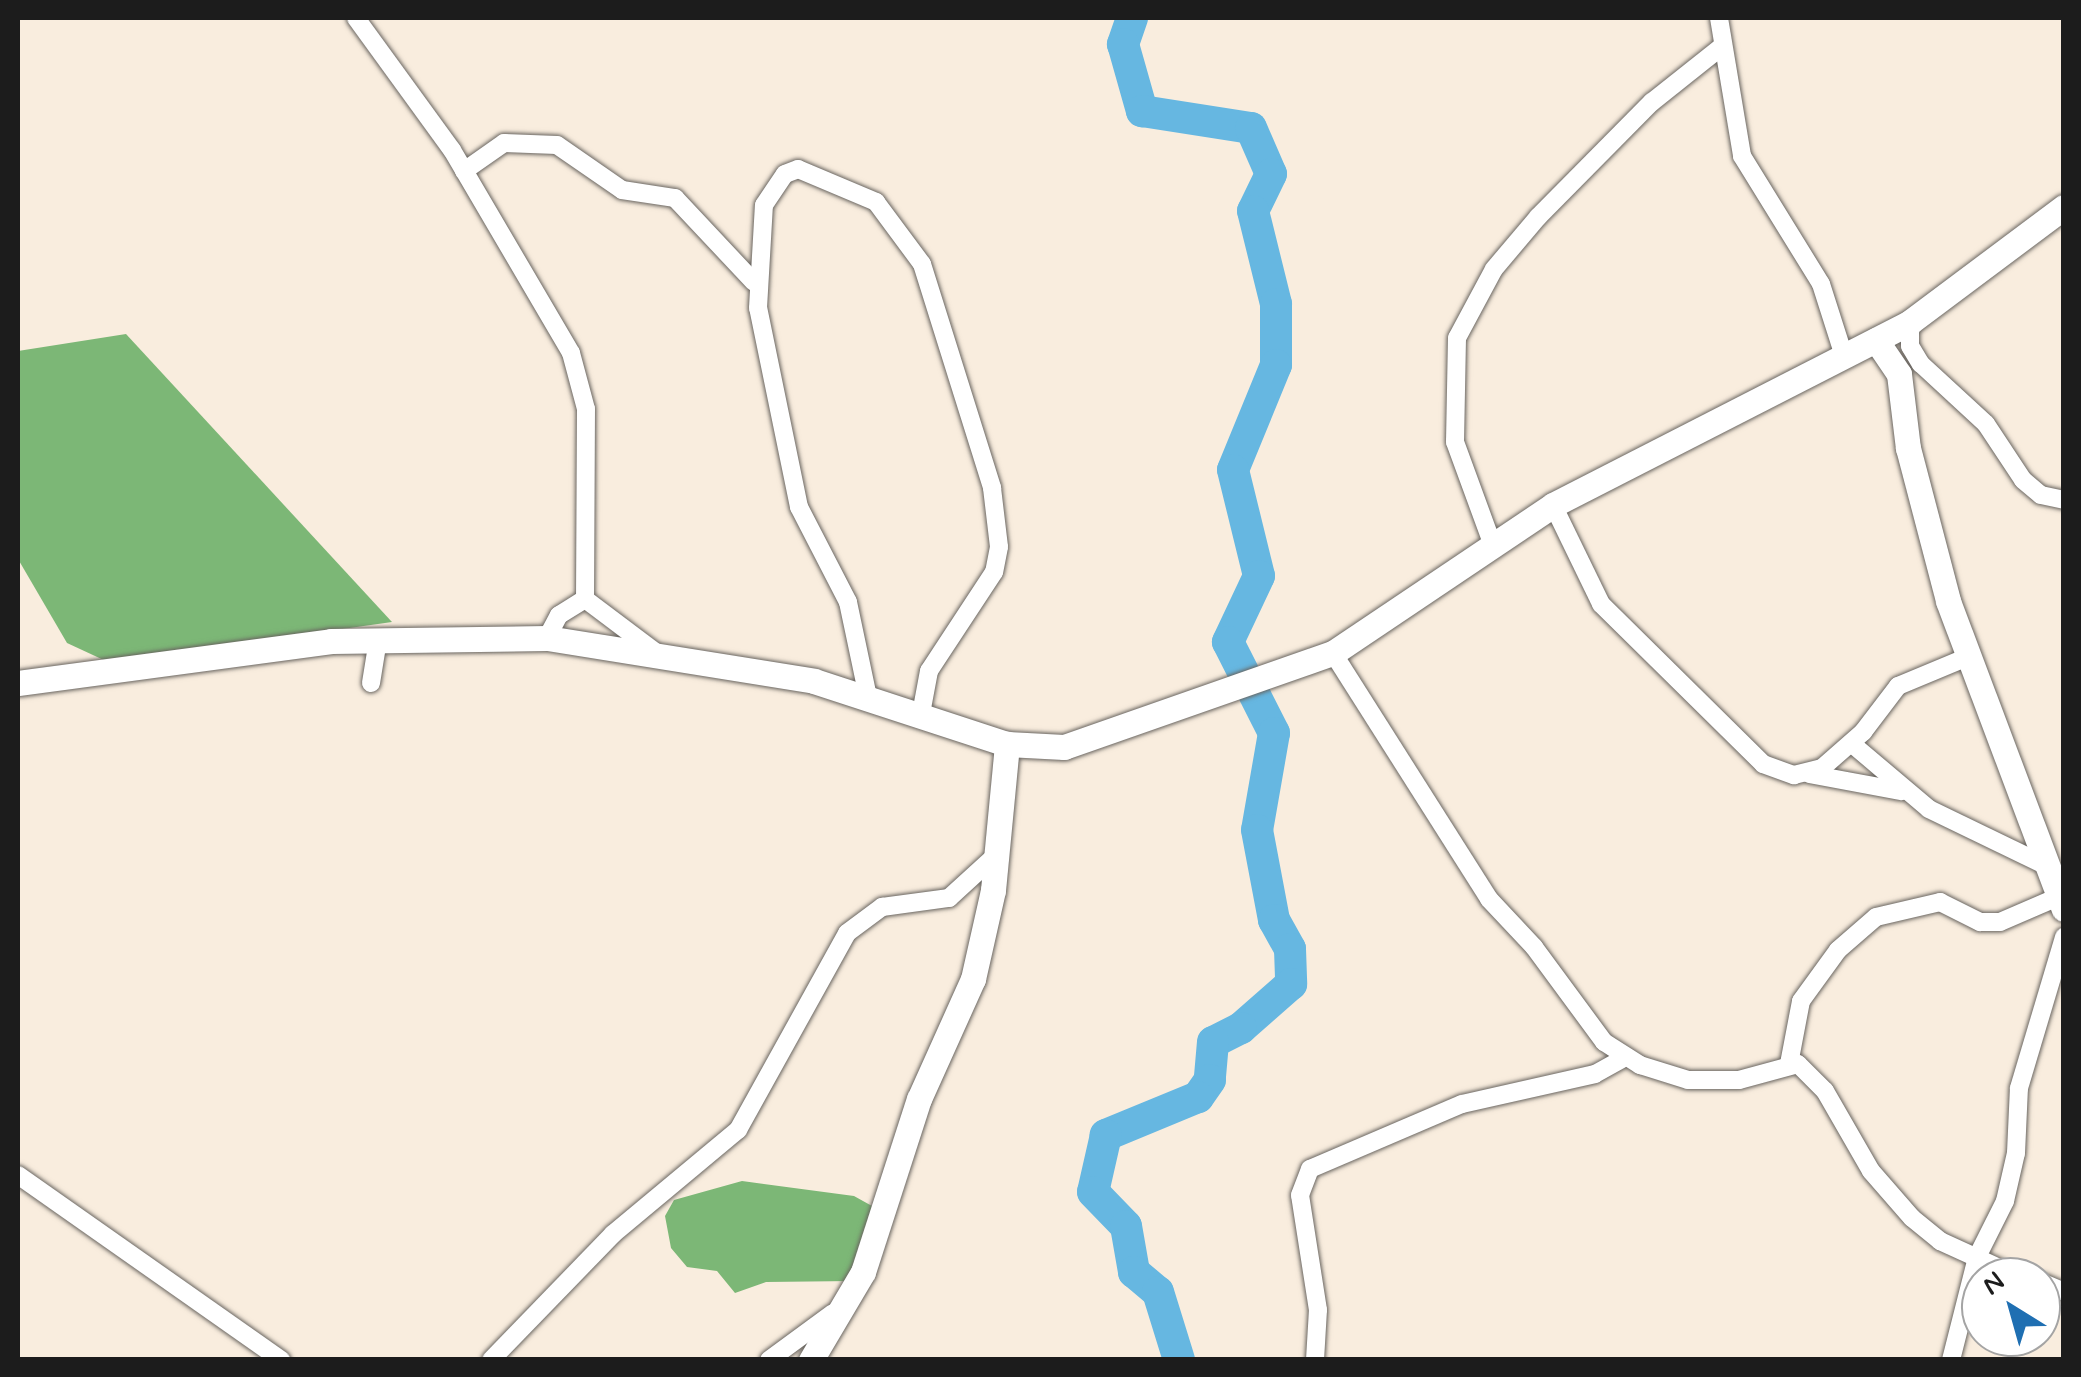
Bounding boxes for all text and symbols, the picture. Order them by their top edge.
north arrow [1961,1257,2061,1357]
text: N [1975,1264,2012,1305]

